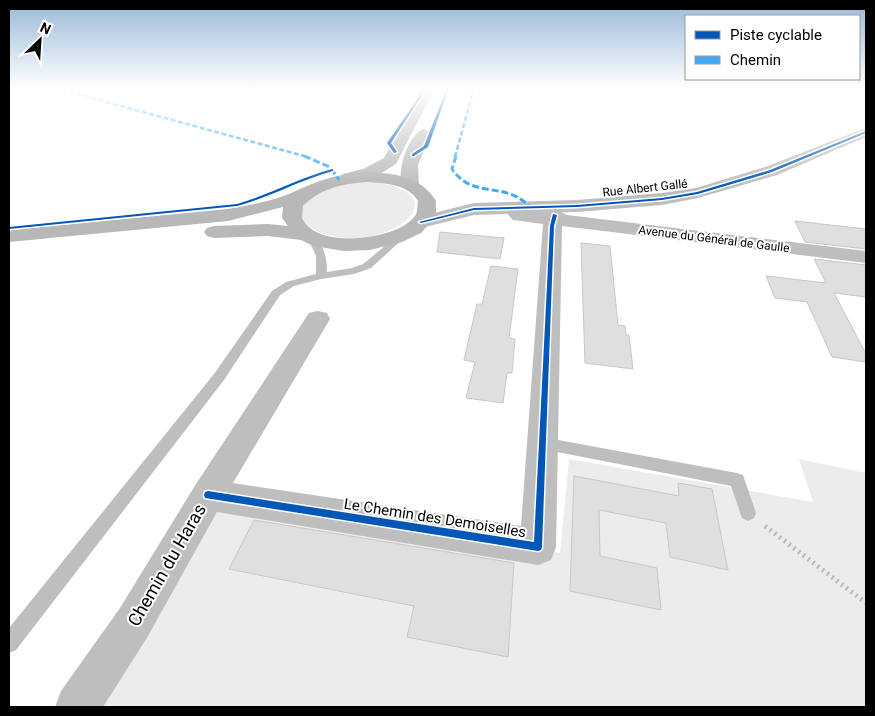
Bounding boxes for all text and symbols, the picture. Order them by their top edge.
north arrow [15,15,65,65]
legend [685,15,860,80]
text: N [38,19,53,38]
text: Piste cyclable [730,26,822,44]
text: Chemin [730,51,781,69]
street label: Rue Albert Gallé [602,177,688,199]
street label: Avenue du Général de Gaulle [638,223,790,255]
street label: Le Chemin des Demoiselles [343,495,527,541]
street label: Chemin du Haras [123,500,210,630]

